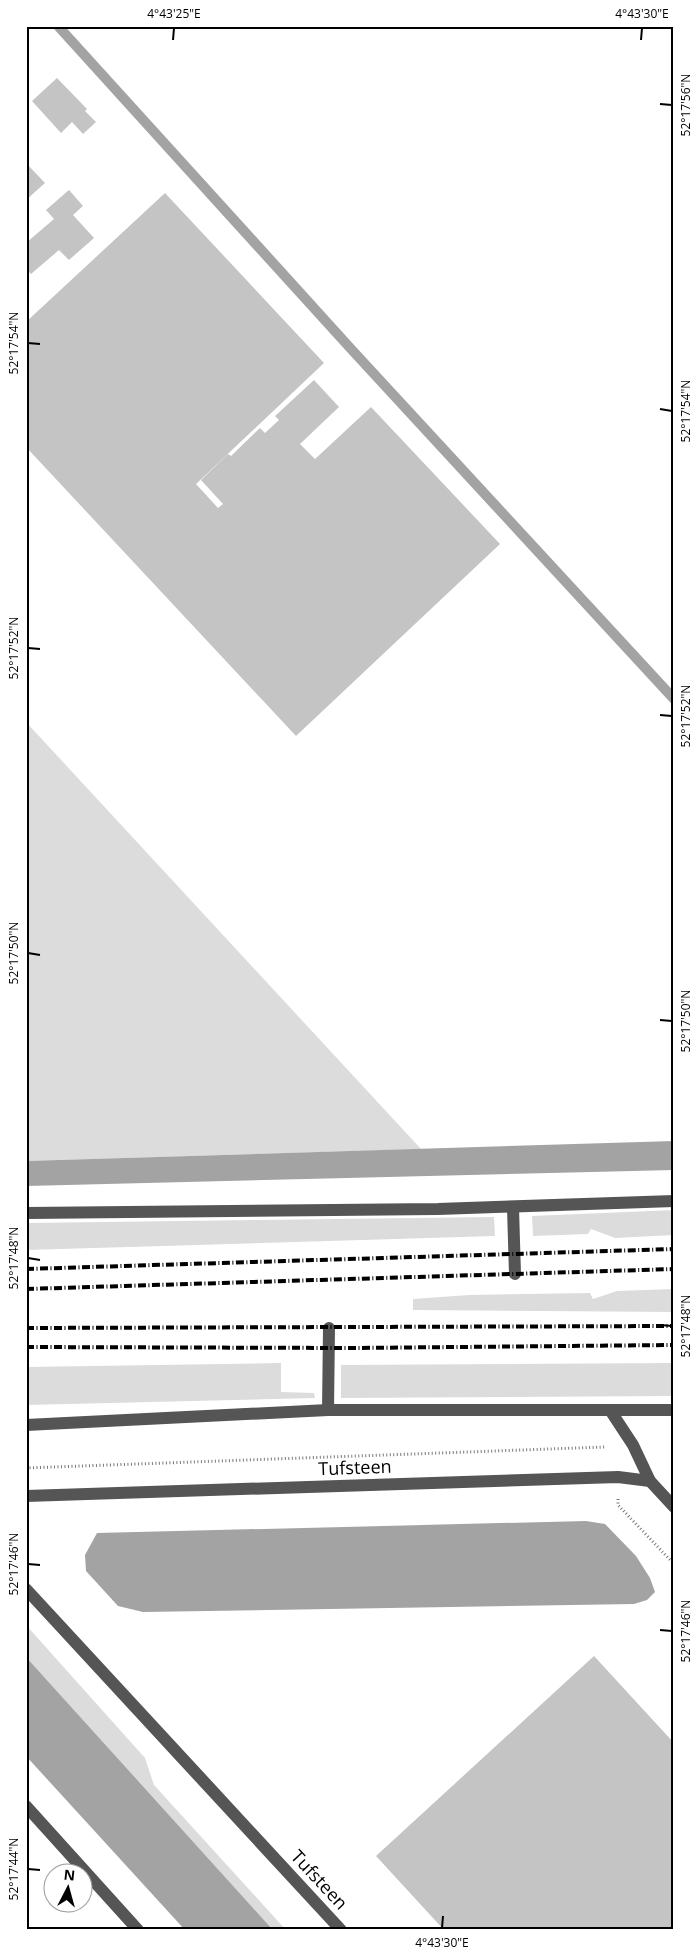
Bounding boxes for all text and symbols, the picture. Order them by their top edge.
text: 4°43'25"E [147,5,201,22]
text: 4°43'30"E [615,5,669,22]
text: 52°17'56"N [677,74,694,136]
text: 52°17'54"N [5,312,22,374]
text: 52°17'54"N [677,380,694,442]
text: 52°17'52"N [5,617,22,679]
text: 52°17'52"N [677,685,694,747]
text: 52°17'50"N [5,922,22,984]
text: 52°17'50"N [677,990,694,1052]
text: 52°17'48"N [5,1227,22,1289]
text: 52°17'48"N [677,1295,694,1357]
street label: Tufsteen [318,1454,392,1480]
text: 52°17'46"N [5,1533,22,1595]
text: 52°17'46"N [677,1600,694,1662]
text: 52°17'44"N [5,1838,22,1900]
street label: Tufsteen [286,1844,353,1914]
north arrow [42,1864,92,1914]
text: N [63,1865,76,1885]
text: 4°43'30"E [415,1934,469,1951]

